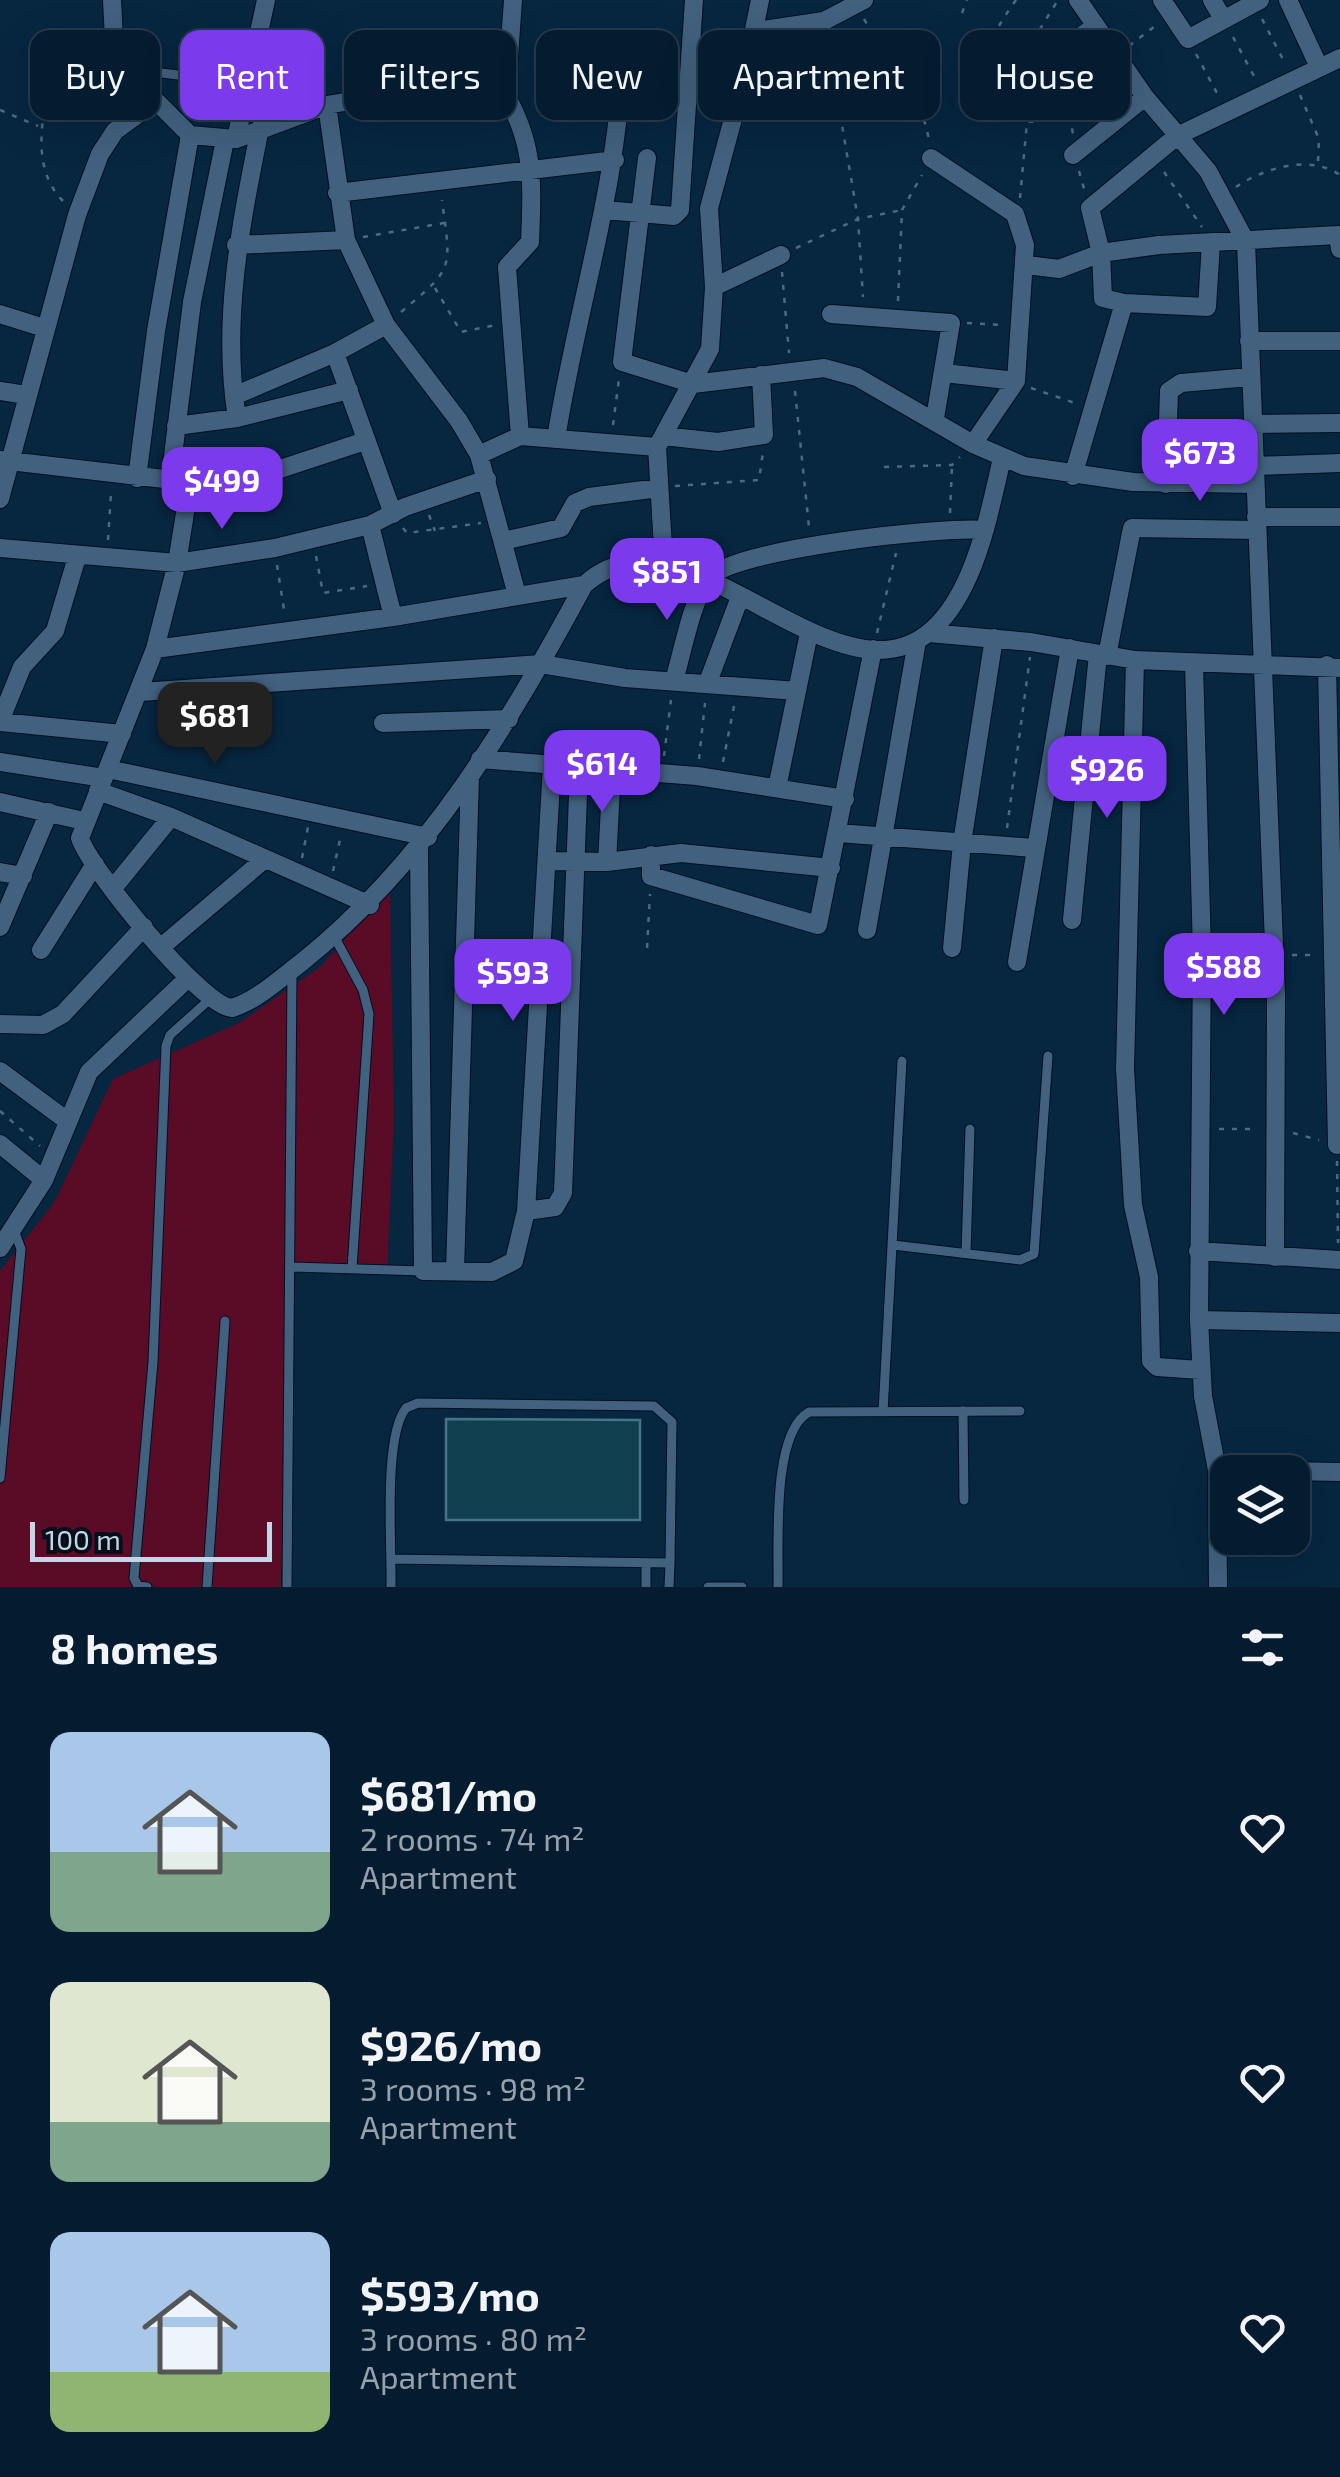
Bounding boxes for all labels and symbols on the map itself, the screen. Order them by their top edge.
pin: $673 [1141,419,1259,504]
pin: $499 [163,447,281,532]
pin: $851 [608,538,726,623]
pin: $681 [156,682,274,767]
pin: $614 [543,730,661,815]
pin: $926 [1048,736,1166,821]
pin: $588 [1165,933,1283,1018]
pin: $593 [454,939,572,1024]
scale bar [30,1517,272,1562]

